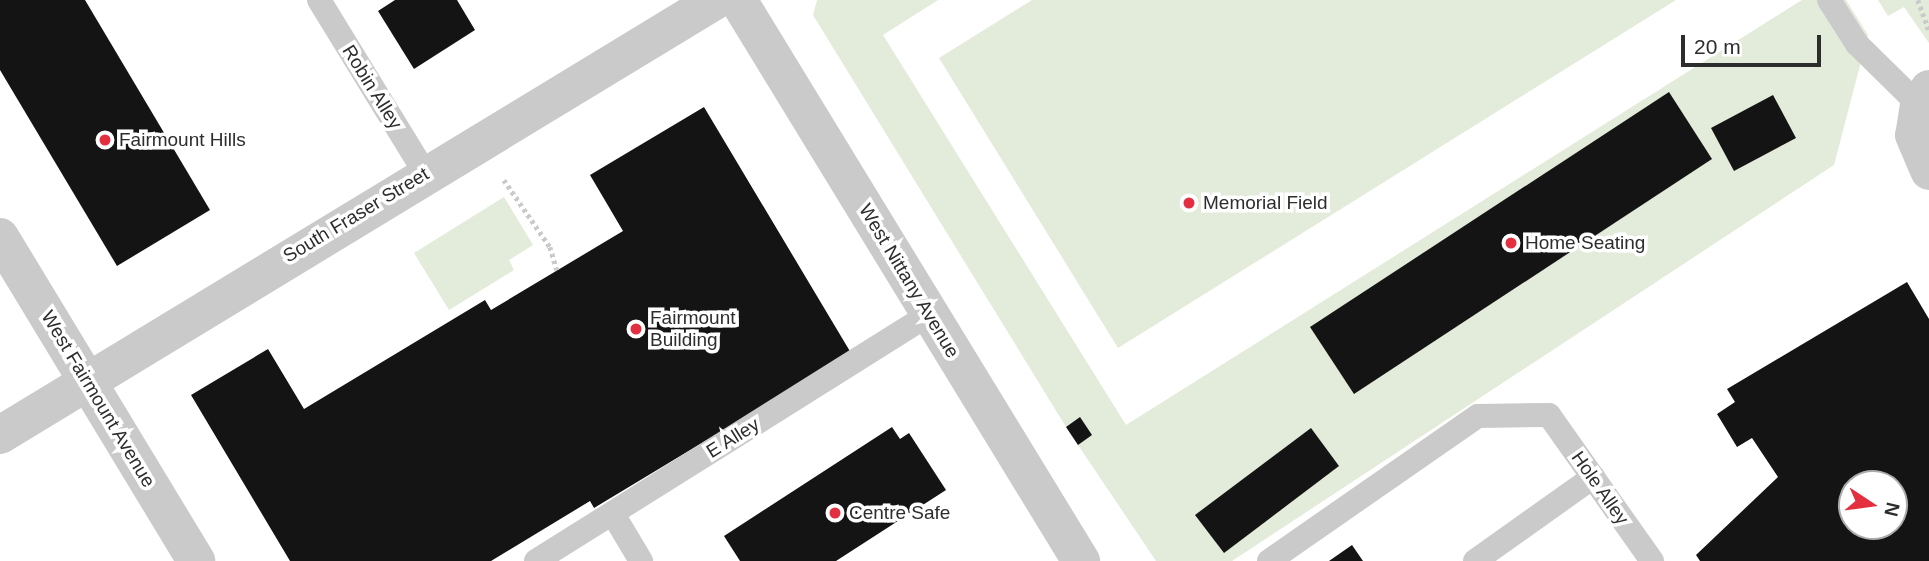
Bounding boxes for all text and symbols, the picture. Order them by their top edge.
scale bar [1684,21,1824,65]
text: 20 m [1694,35,1741,58]
street label: Robin Alley [337,40,407,134]
place label: Fairmount Hills [119,129,246,151]
marker: Fairmount Hills [97,132,113,148]
street label: South Fraser Street [279,163,433,267]
place label: Memorial Field [1203,192,1328,214]
marker: Memorial Field [1181,195,1197,211]
street label: West Nittany Avenue [854,199,964,363]
place label: Home Seating [1525,232,1645,254]
marker: Home Seating [1503,235,1519,251]
street label: West Fairmount Avenue [36,306,160,492]
place label: Fairmount Building [650,307,736,351]
marker: Fairmount Building [628,321,644,337]
street label: E Alley [702,413,764,463]
street label: Hole Alley [1566,446,1634,530]
north arrow [1838,470,1908,540]
text: N [1880,500,1904,518]
place label: Centre Safe [849,502,950,524]
marker: Centre Safe [827,505,843,521]

